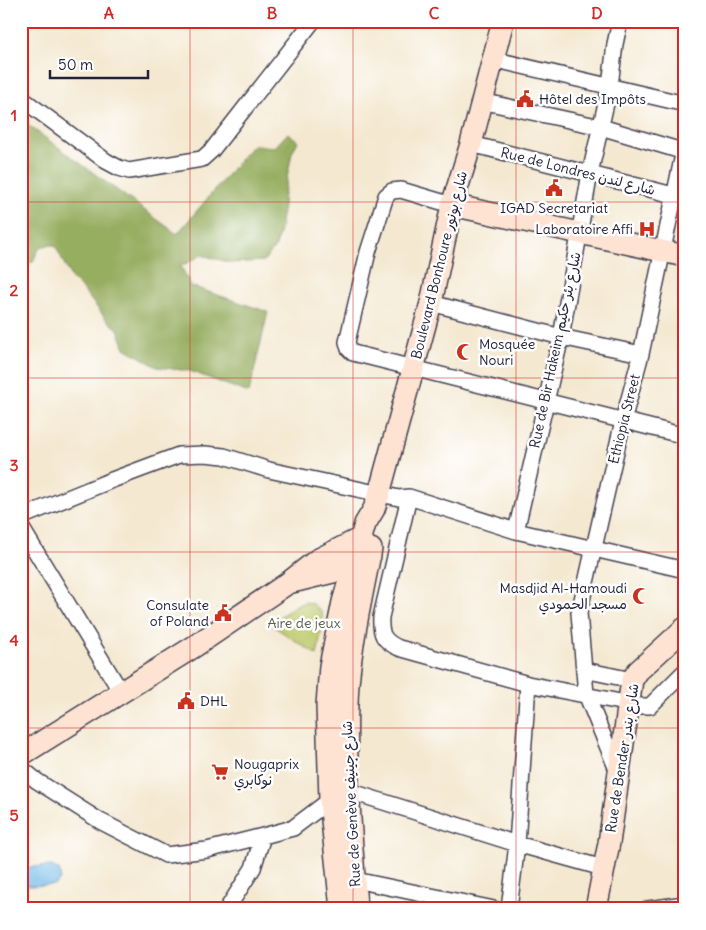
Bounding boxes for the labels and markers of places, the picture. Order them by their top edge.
public building icon: Hôtel des Impôts [515,89,535,109]
place label: Hôtel des Impôts [539,90,646,108]
public building icon: IGAD Secretariat [544,178,564,198]
place label: IGAD Secretariat [500,199,608,217]
hospital icon: Laboratoire Affi [637,219,657,239]
place label: Laboratoire Affi [535,220,633,238]
place label: Mosquée Nouri [479,335,535,369]
mosque icon: Mosquée Nouri [455,342,475,362]
place label: Masdjid Al-Hamoudi مسجد الحمودي [500,579,627,615]
mosque icon: Masdjid Al-Hamoudi مسجد الحمودي [631,586,651,606]
place label: Consulate of Poland [146,596,209,630]
public building icon: Consulate of Poland [213,603,233,623]
public building icon: DHL [176,691,196,711]
place label: DHL [200,692,228,710]
place label: Nougaprix نوكابري [234,755,299,791]
supermarket icon: Nougaprix نوكابري [210,762,230,782]

